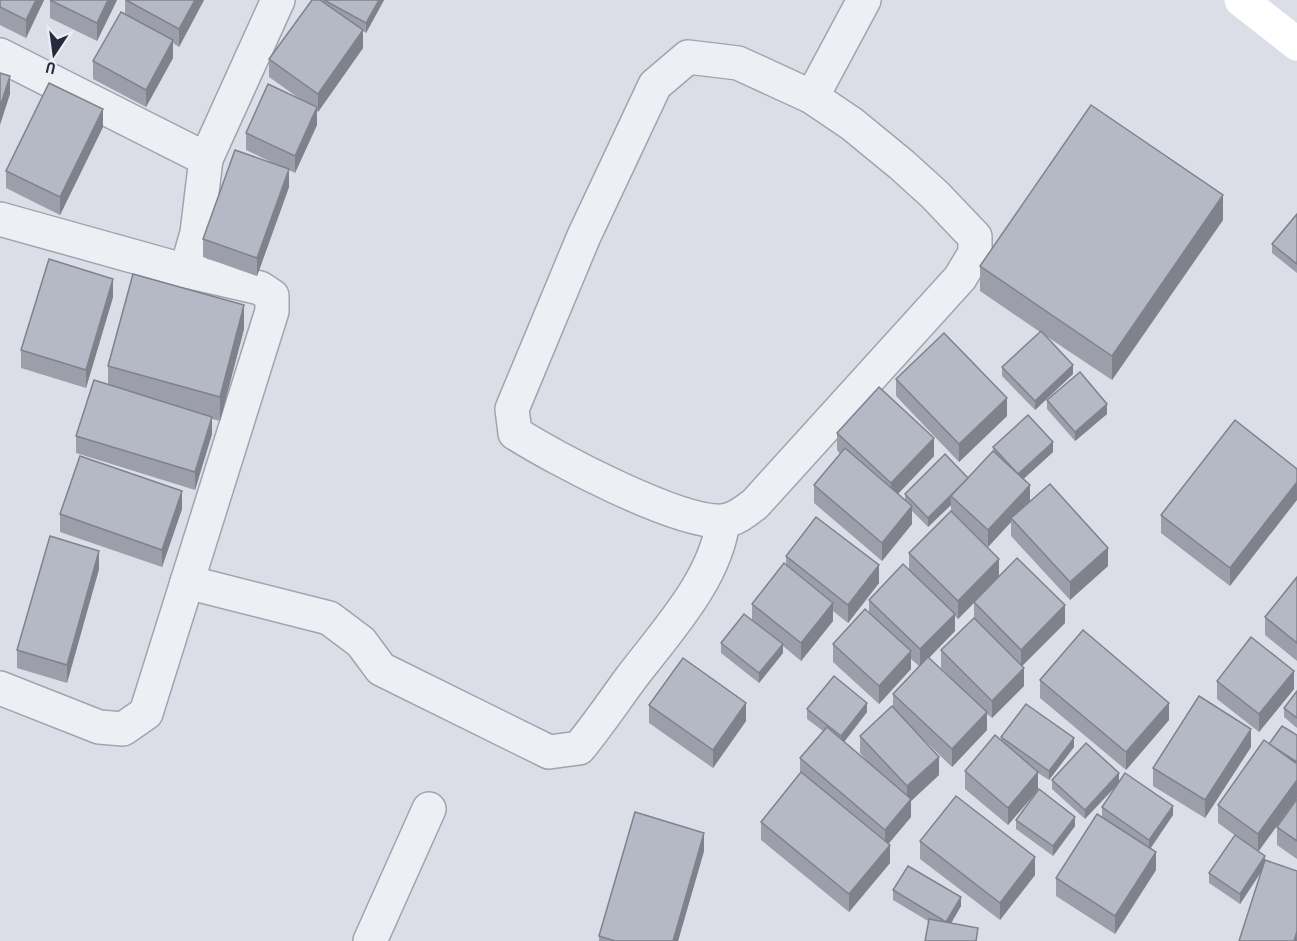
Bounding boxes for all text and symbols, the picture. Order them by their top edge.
north arrow [24,24,84,84]
text: U [44,57,58,80]

